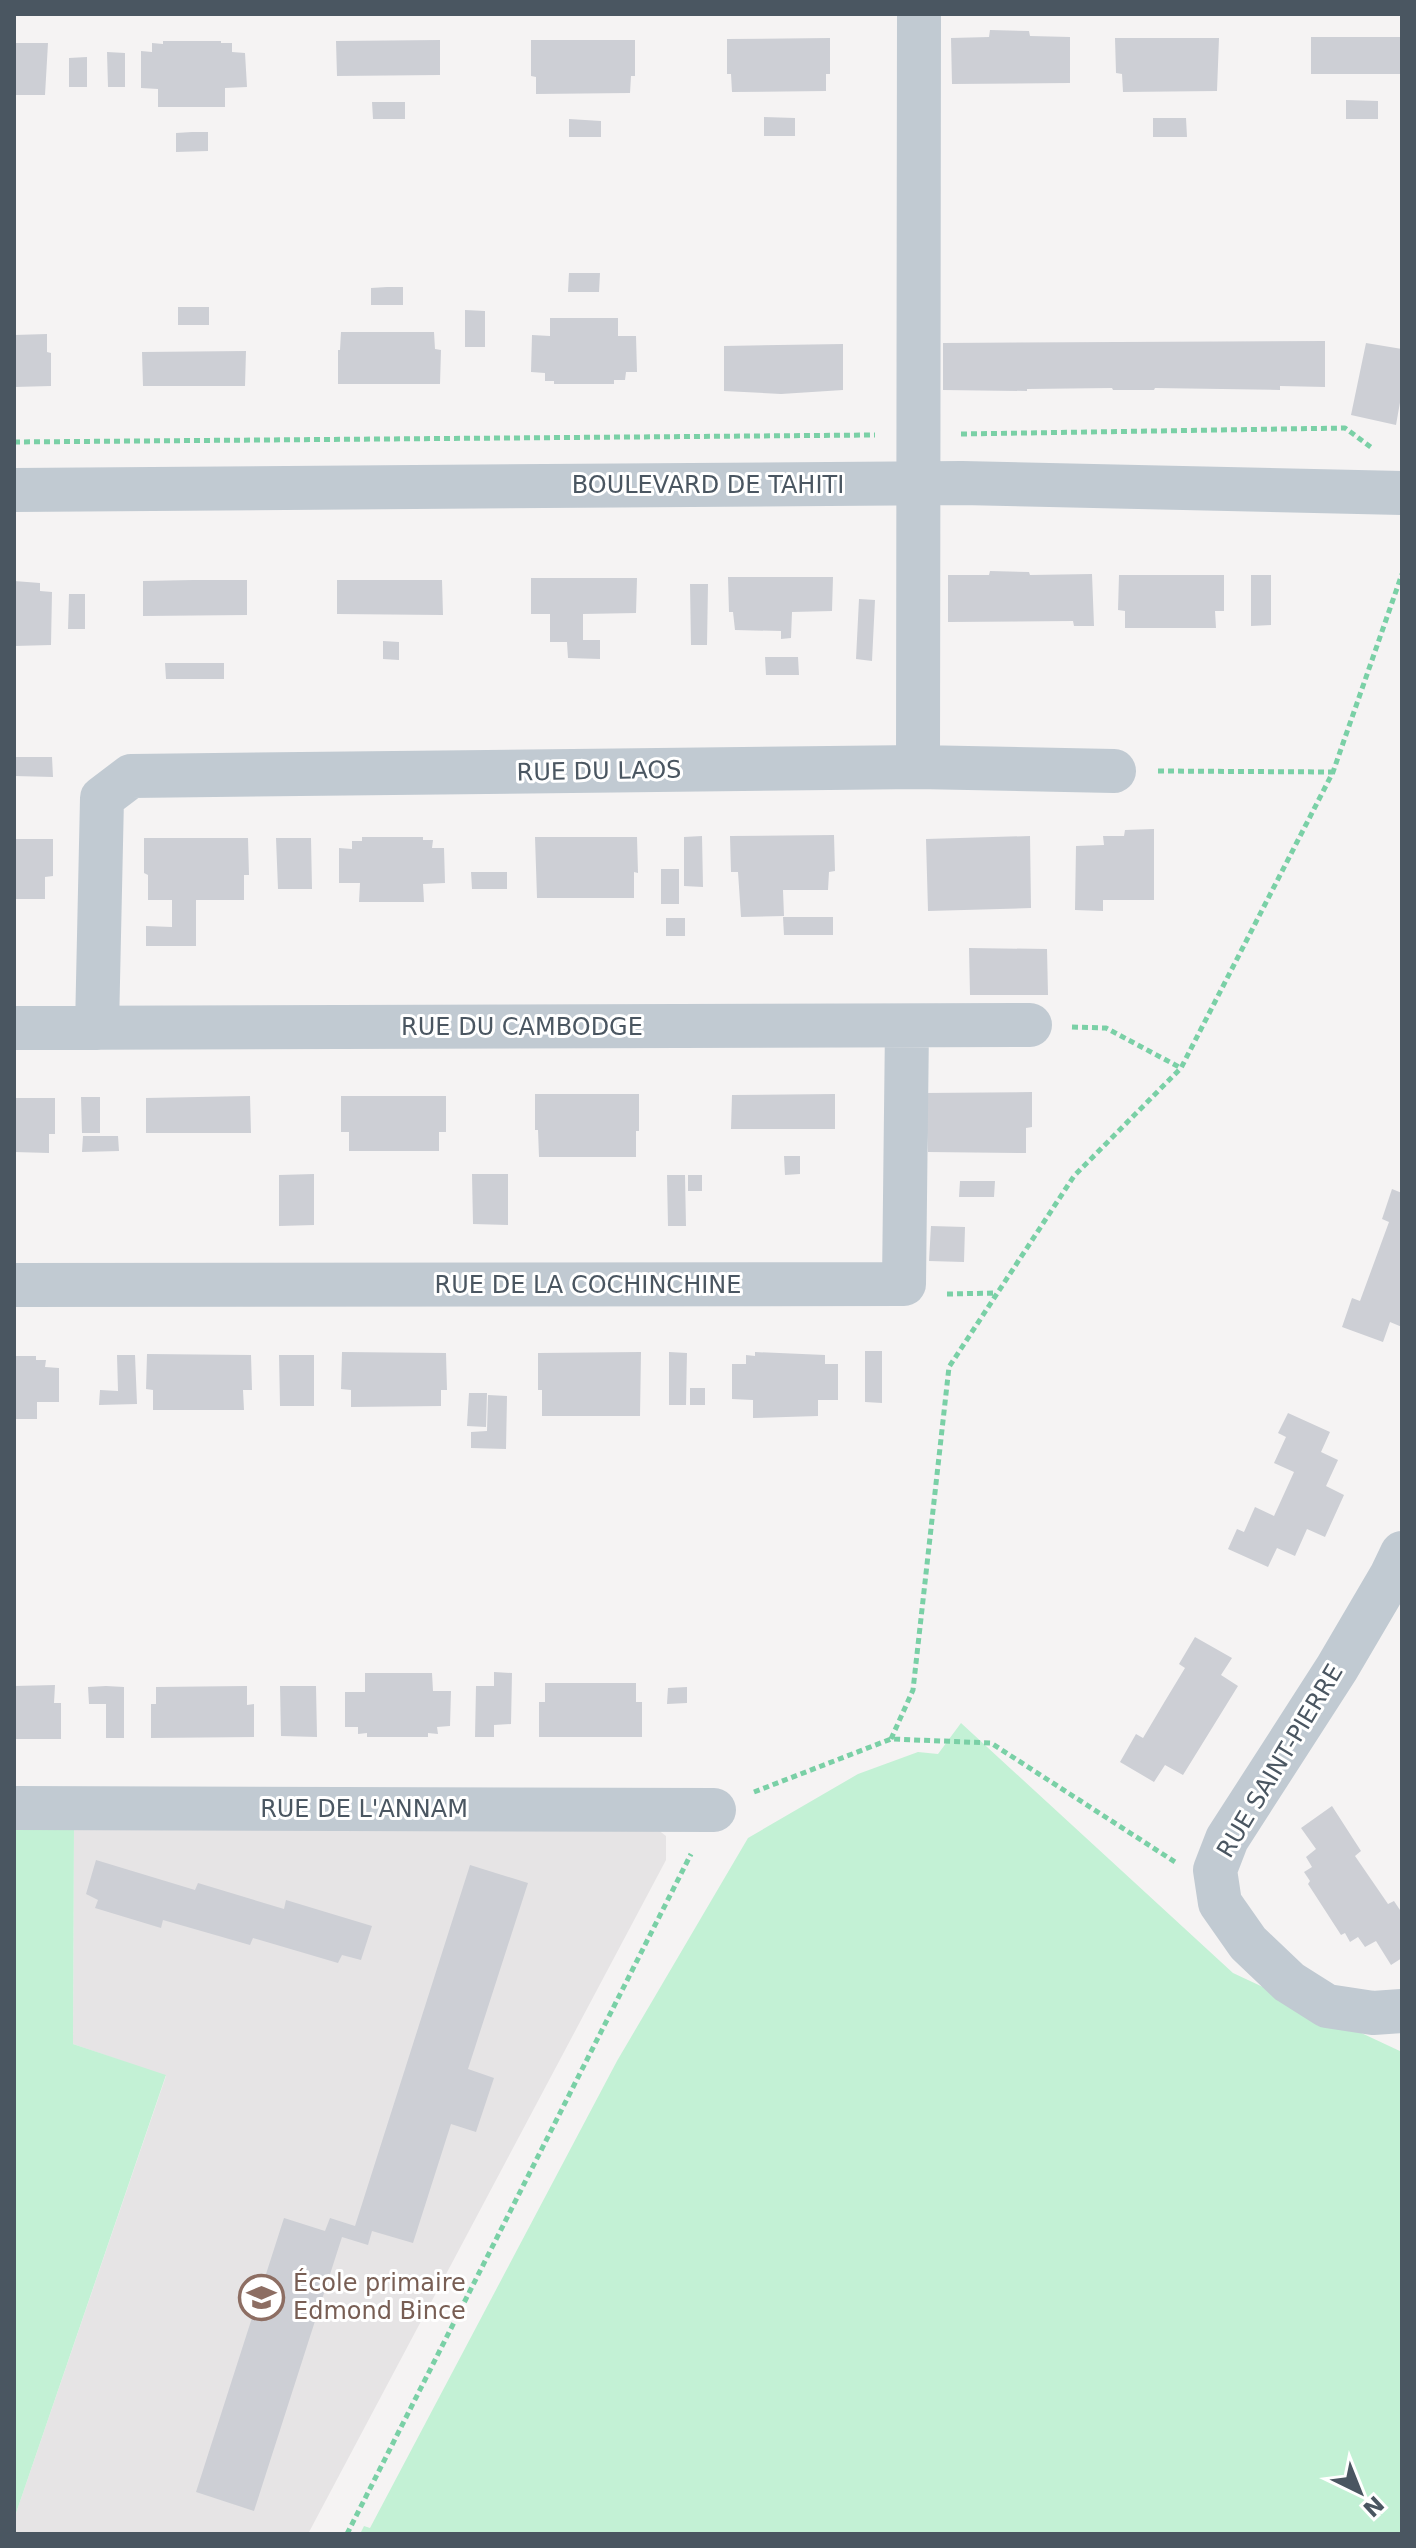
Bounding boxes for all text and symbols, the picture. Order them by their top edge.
street label: BOULEVARD DE TAHITI [572,471,844,499]
street label: RUE DU LAOS [516,756,682,786]
street label: RUE DU CAMBODGE [401,1013,643,1041]
street label: RUE DE LA COCHINCHINE [435,1271,741,1299]
street label: RUE SAINT-PIERRE [1211,1659,1349,1863]
street label: RUE DE L'ANNAM [260,1795,468,1823]
place label: École primaire Edmond Bince [293,2268,466,2325]
school or university icon: École primaire Edmond Bince [238,2273,286,2321]
north arrow [1320,2452,1400,2532]
text: N [1358,2491,1389,2522]

